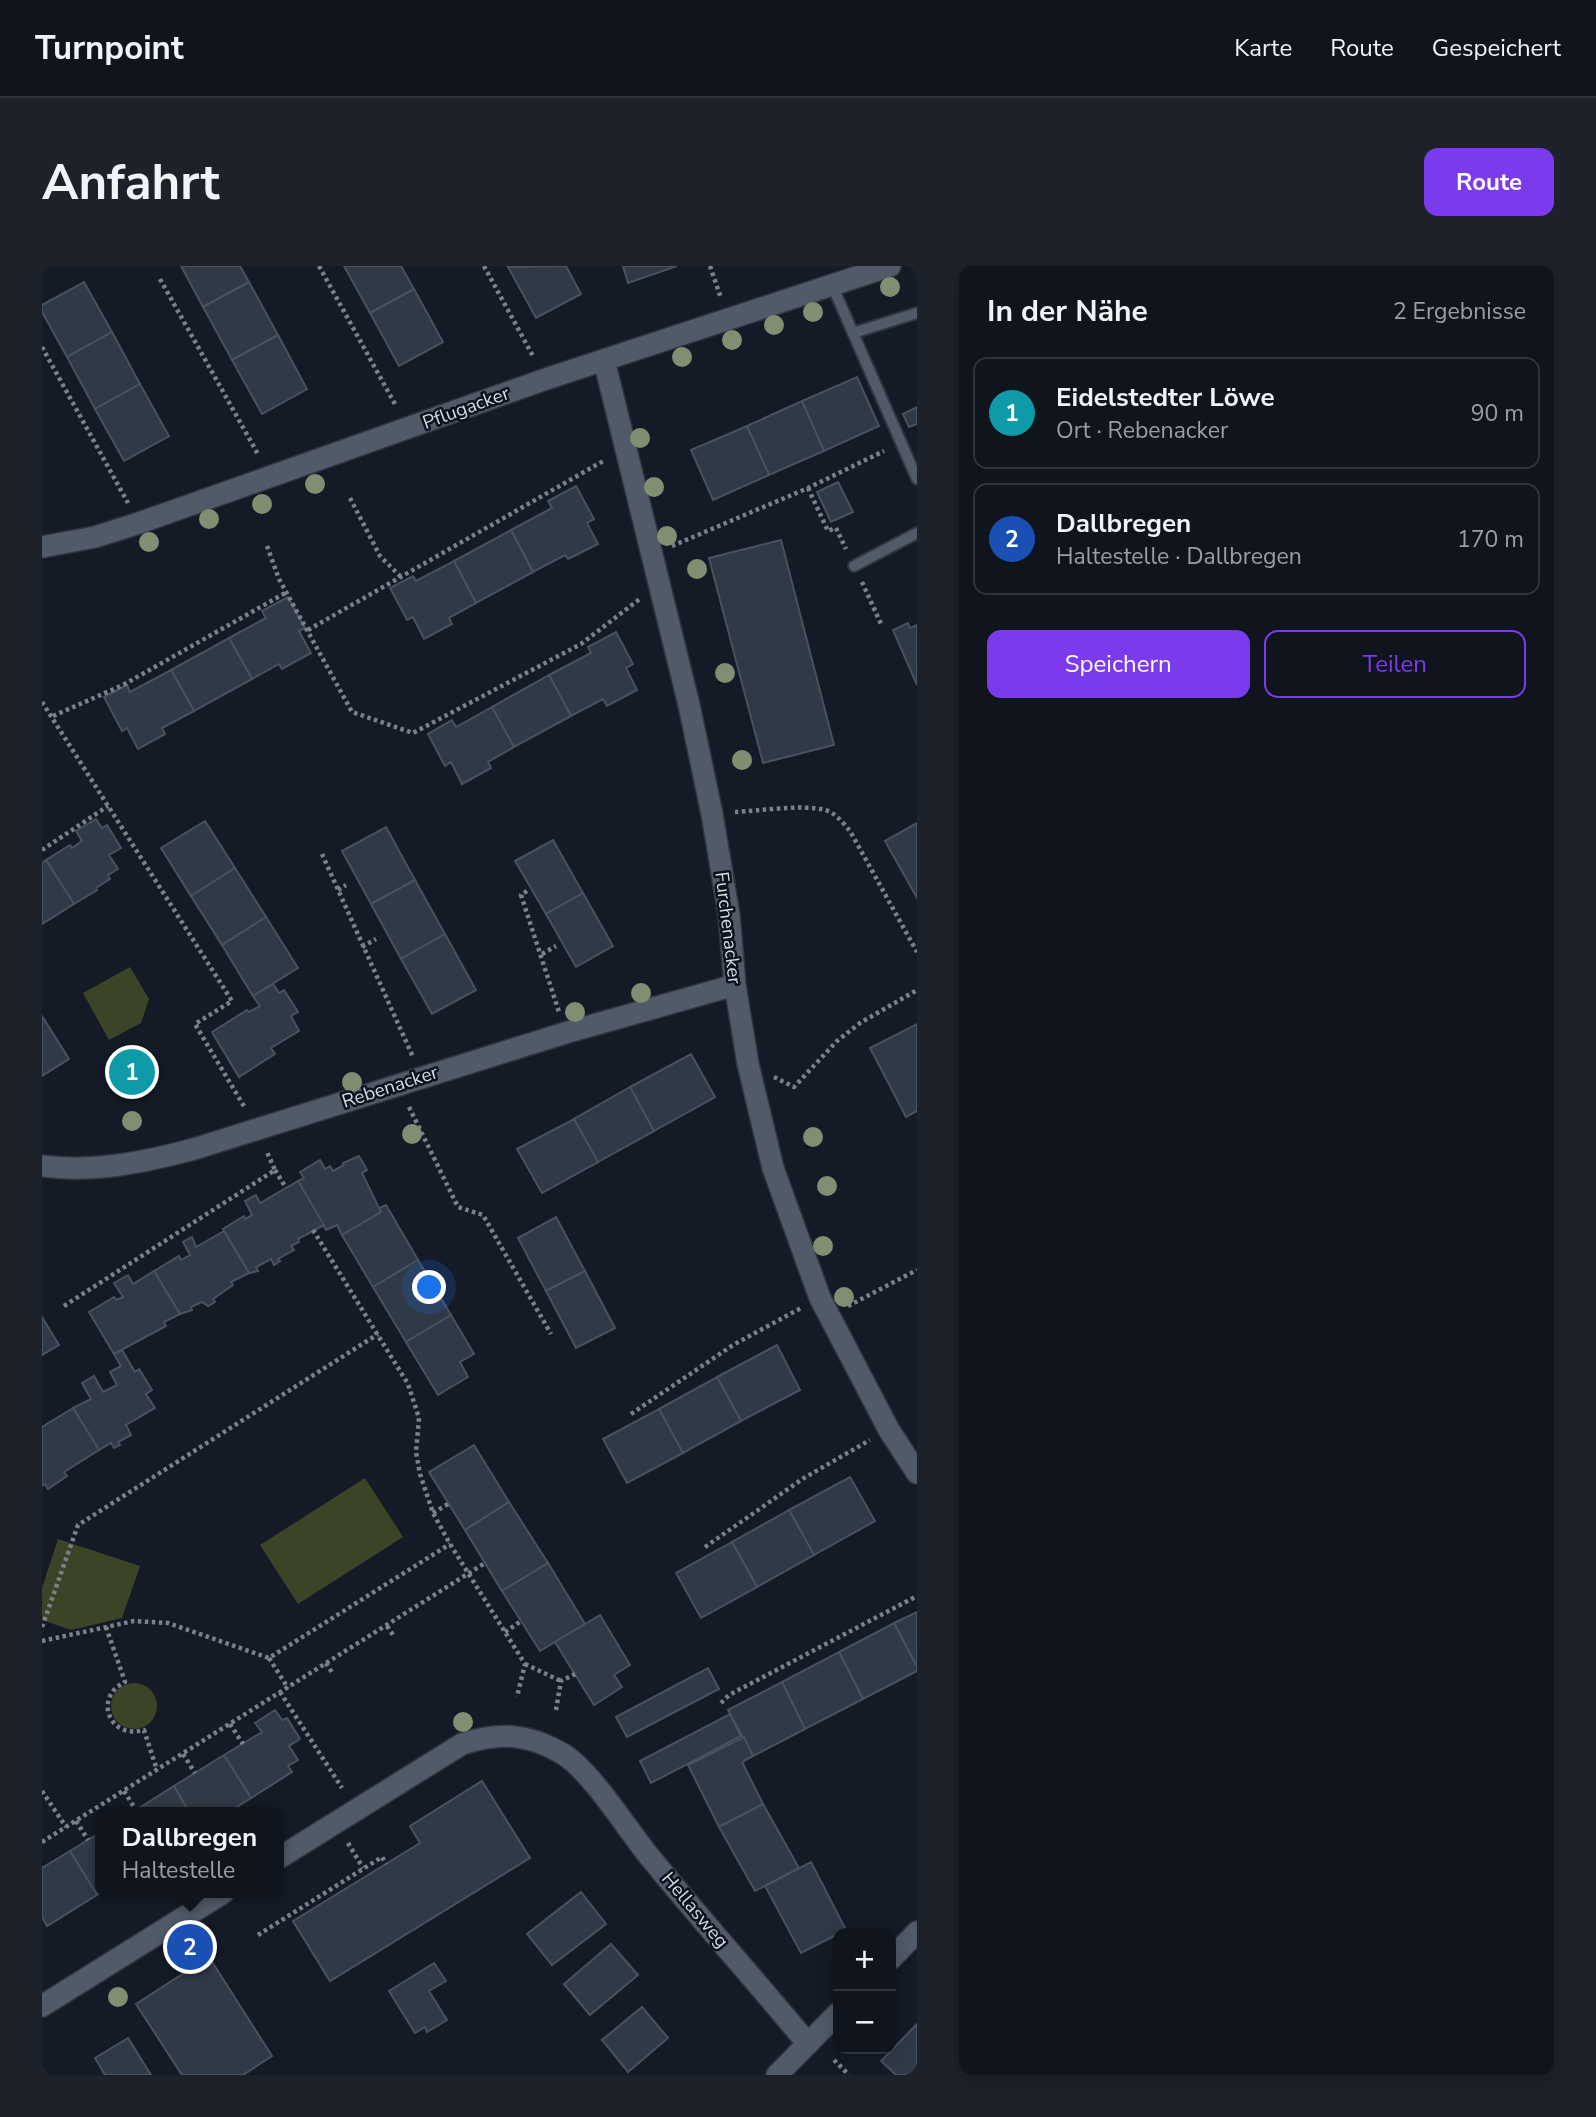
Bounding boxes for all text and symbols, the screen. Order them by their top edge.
text: Turnpoint [35,26,184,71]
text: Karte [1234,32,1292,64]
text: Route [1330,32,1394,64]
text: Gespeichert [1432,32,1561,64]
button: Route [1424,148,1554,216]
text: Anfahrt [42,149,220,216]
text: In der Nähe [987,291,1148,332]
text: 2 Ergebnisse [1393,296,1526,327]
street label: Pflugacker [419,380,513,436]
text: Eidelstedter Löwe [1056,380,1274,415]
text: 1 [1005,398,1019,429]
text: 90 m [1471,398,1524,429]
text: Ort · Rebenacker [1056,415,1228,446]
text: Dallbregen [1056,506,1191,541]
text: 2 [1005,524,1019,555]
text: 170 m [1457,524,1524,555]
text: Haltestelle · Dallbregen [1056,541,1302,572]
button: Speichern [987,630,1250,698]
button: Teilen [1264,630,1526,698]
street label: Furchenacker [708,870,748,986]
pin: 1 [109,1046,155,1098]
street label: Rebenacker [339,1059,442,1115]
your location [412,1270,446,1304]
popup [95,1807,284,1898]
text: Dallbregen [122,1820,257,1855]
text: Haltestelle [122,1855,235,1886]
street label: Hellasweg [655,1866,735,1954]
pin: 2 [167,1921,213,1973]
map controls [833,1928,896,2054]
button: + [833,1928,896,1991]
button: − [833,1991,896,2054]

